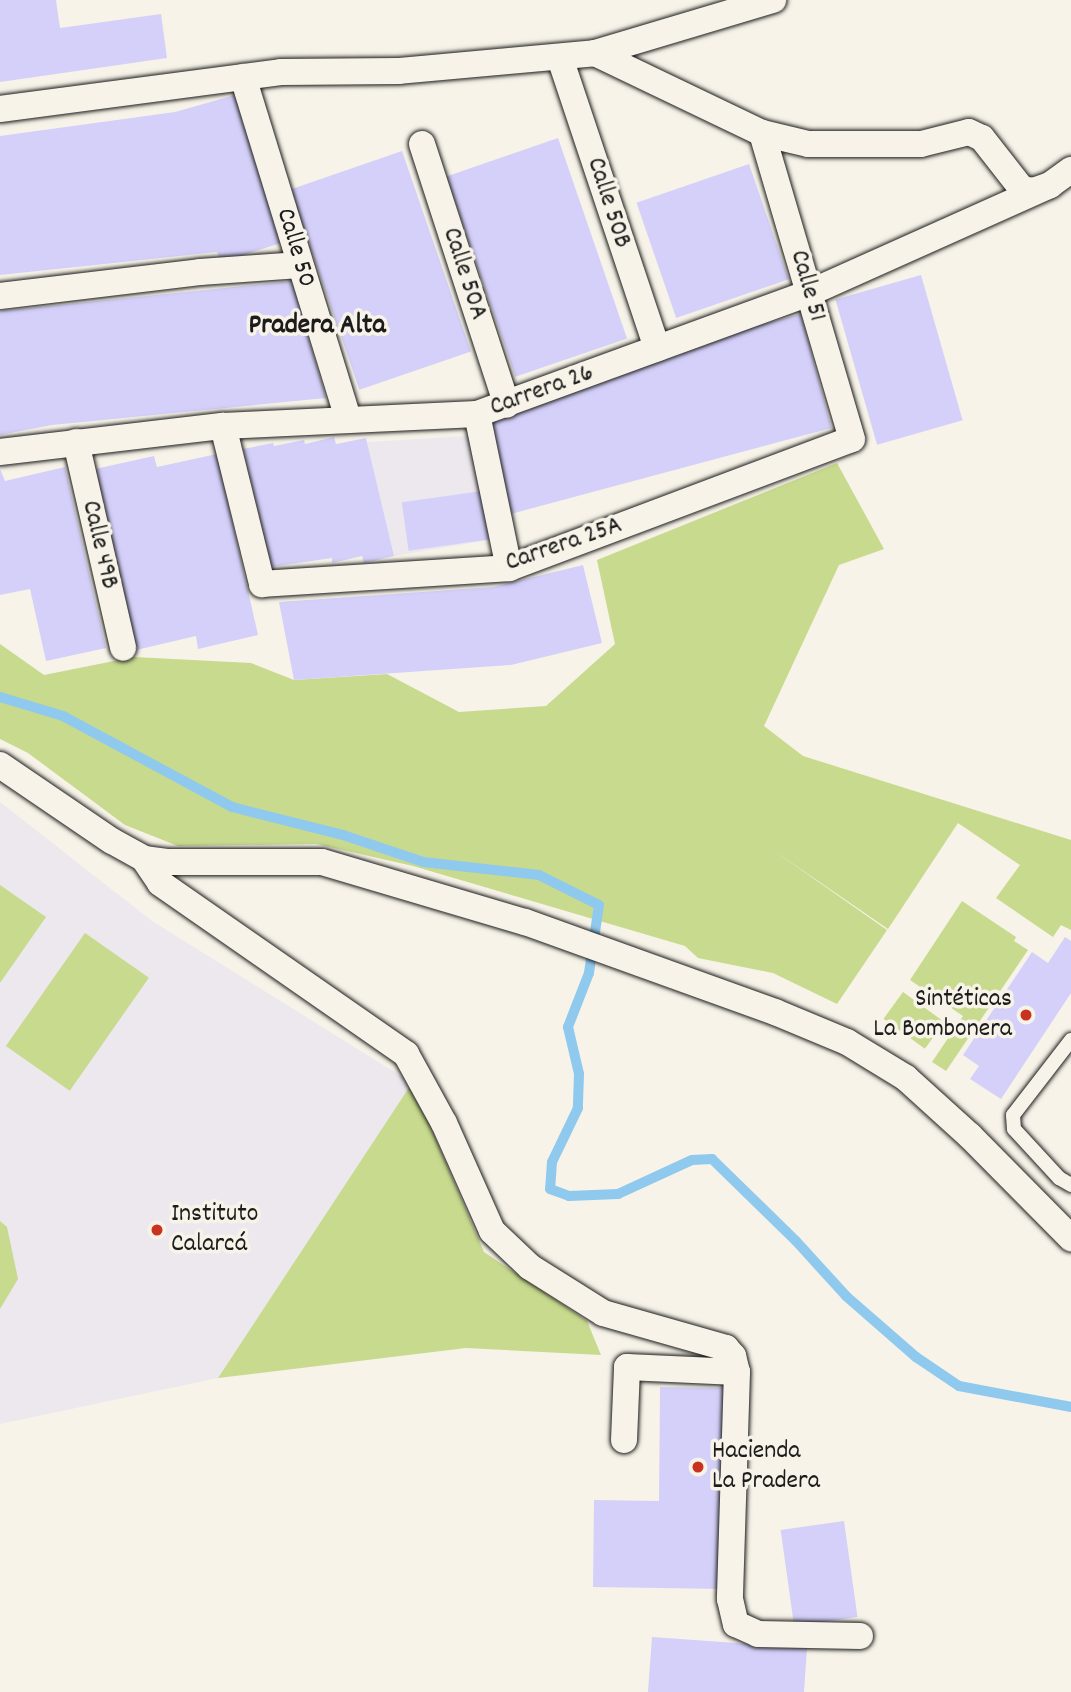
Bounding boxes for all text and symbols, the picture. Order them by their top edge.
street label: Calle 50B [579,154,637,252]
street label: Calle 50 [268,205,322,291]
street label: Calle 50A [434,224,494,324]
street label: Calle 51 [782,247,832,325]
district label: Pradera Alta [248,310,386,344]
street label: Carrera 26 [486,358,598,424]
street label: Calle 49B [74,498,124,592]
street label: Carrera 25A [502,511,626,579]
place label: Sintéticas La Bombonera [873,984,1012,1046]
marker: Sintéticas La Bombonera [1018,1007,1034,1023]
place label: Instituto Calarcá [171,1199,258,1260]
marker: Instituto Calarcá [149,1222,165,1238]
place label: Hacienda La Pradera [712,1436,820,1498]
marker: Hacienda La Pradera [690,1459,706,1475]

